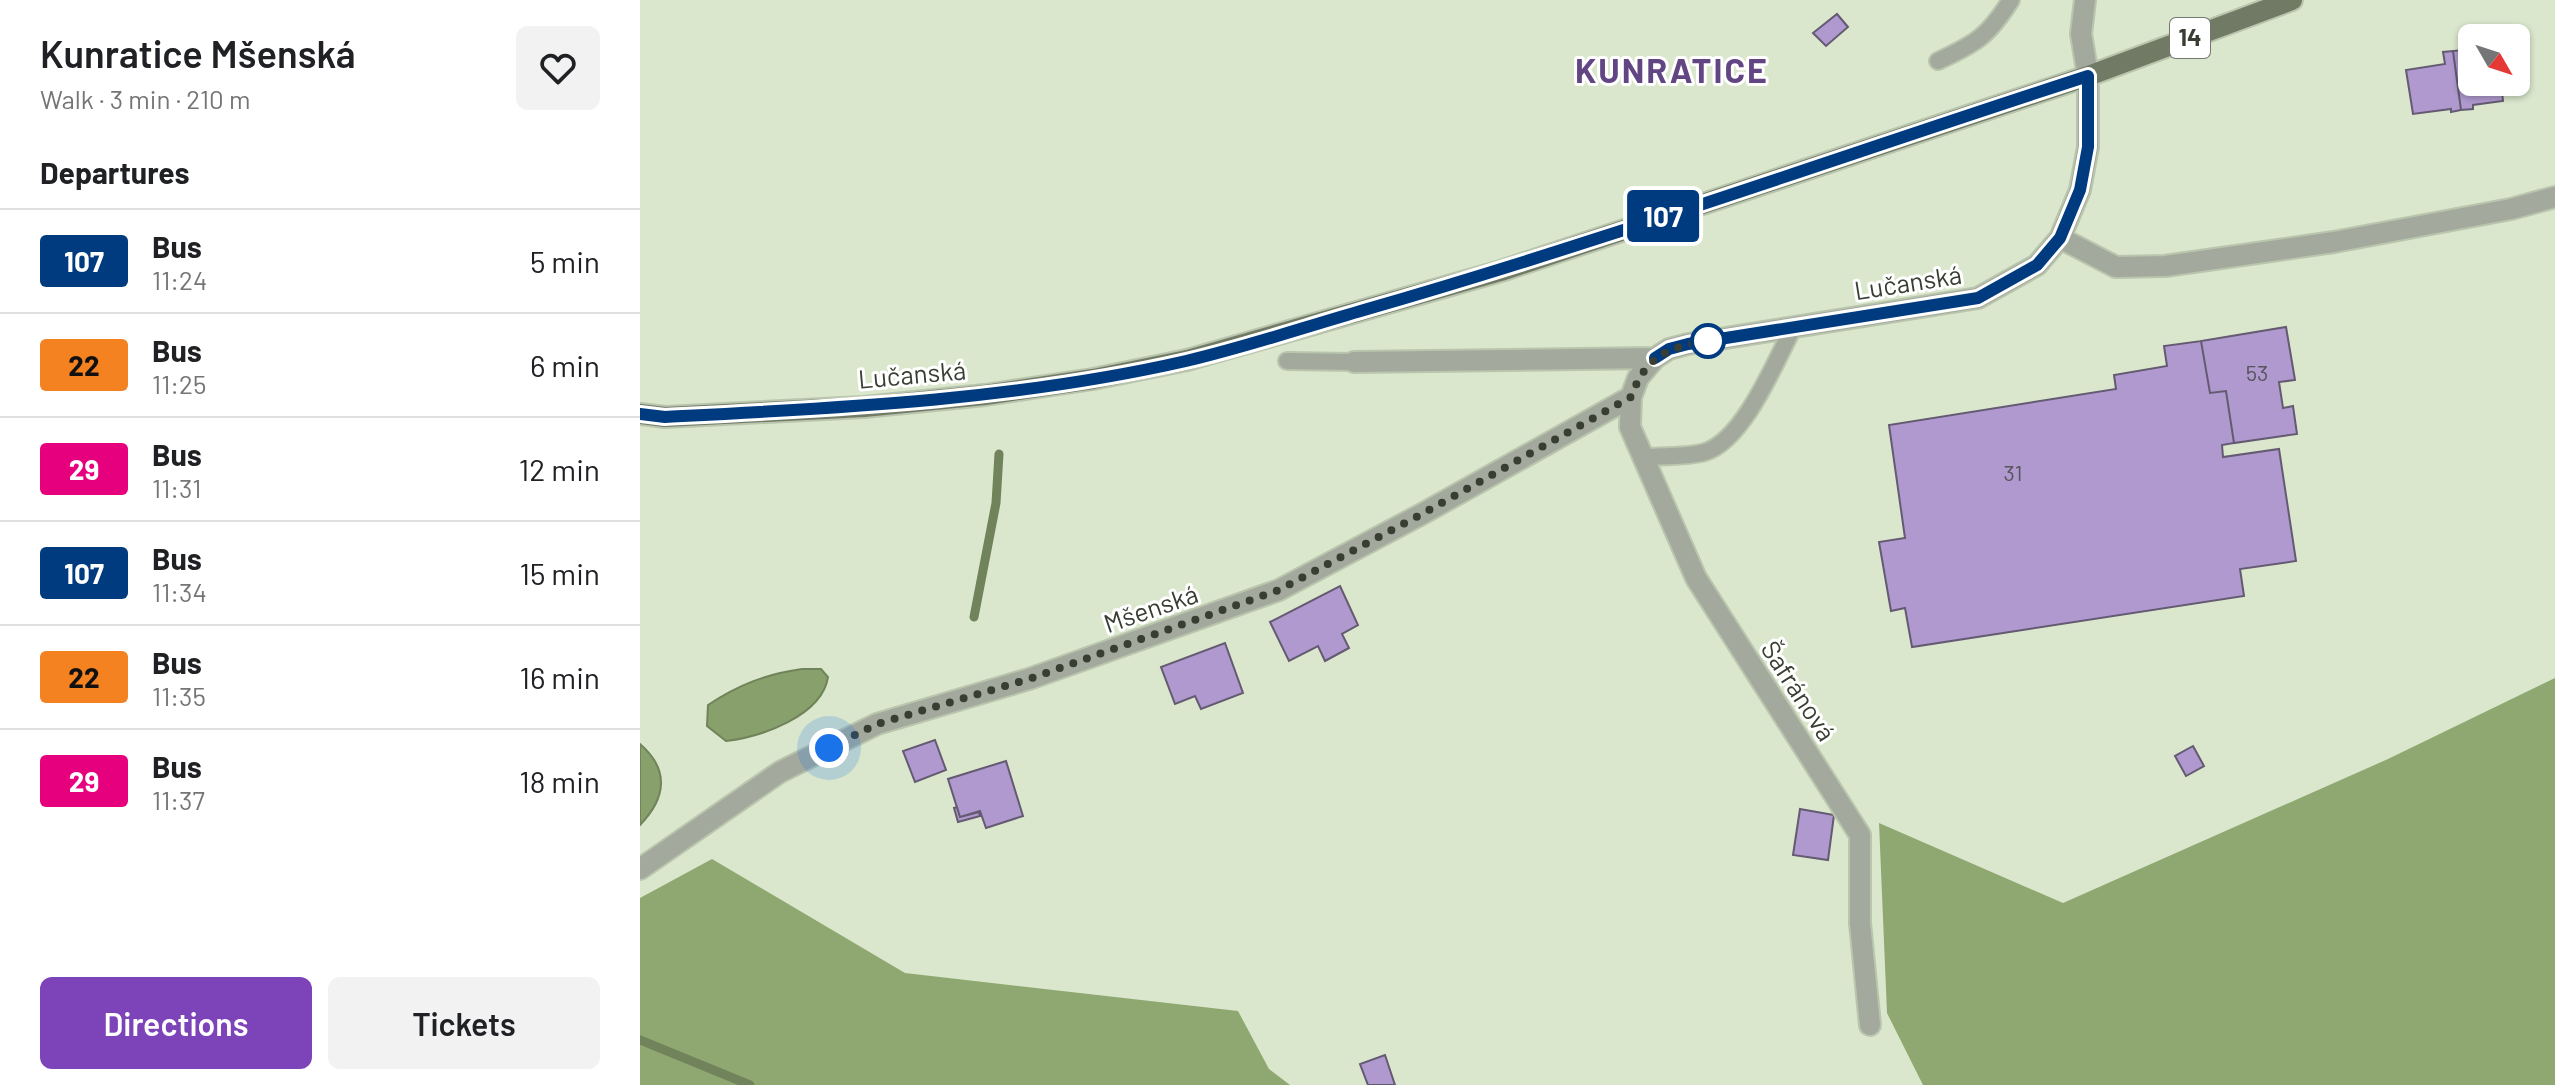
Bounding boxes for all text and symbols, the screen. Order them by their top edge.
road number: 14 [2170,18,2210,58]
north arrow [2458,24,2530,96]
map controls [2458,24,2530,96]
button: heart [516,26,600,110]
text: Kunratice Mšenská [40,30,356,76]
district label: KUNRATICE [1575,49,1769,90]
text: Walk · 3 min · 210 m [40,83,250,114]
text: Departures [40,154,190,190]
line badge: 107 [1617,190,1709,242]
text: 107 [1643,199,1683,233]
text: Bus [152,228,202,264]
text: 5 min [530,243,600,279]
text: 107 [64,244,104,278]
street label: Lučanská [1852,258,1964,305]
text: 11:24 [152,264,207,295]
unlabelled marker [1691,324,1725,358]
text: Bus [152,332,202,368]
text: 6 min [530,347,600,383]
text: 22 [68,348,100,382]
street label: Lučanská [857,353,967,394]
house number: 53 [2246,359,2268,385]
text: 11:25 [152,368,206,399]
text: Bus [152,436,202,472]
text: 12 min [519,451,600,487]
text: 29 [69,452,99,486]
house number: 31 [2004,459,2022,485]
text: 11:31 [152,472,201,503]
text: Bus [152,540,202,576]
text: 15 min [519,555,600,591]
text: 107 [64,556,104,590]
text: 11:34 [152,576,207,607]
street label: Mšenská [1099,577,1202,638]
street label: Šafránová [1755,634,1843,746]
text: Bus [152,644,202,680]
text: 16 min [519,659,600,695]
text: 22 [68,660,100,694]
text: 11:35 [152,680,206,711]
your location [809,728,849,768]
text: Bus [152,748,202,784]
text: 18 min [519,763,600,799]
text: 29 [69,764,99,798]
text: 11:37 [152,784,205,815]
button: Directions [40,977,312,1069]
button: Tickets [328,977,600,1069]

